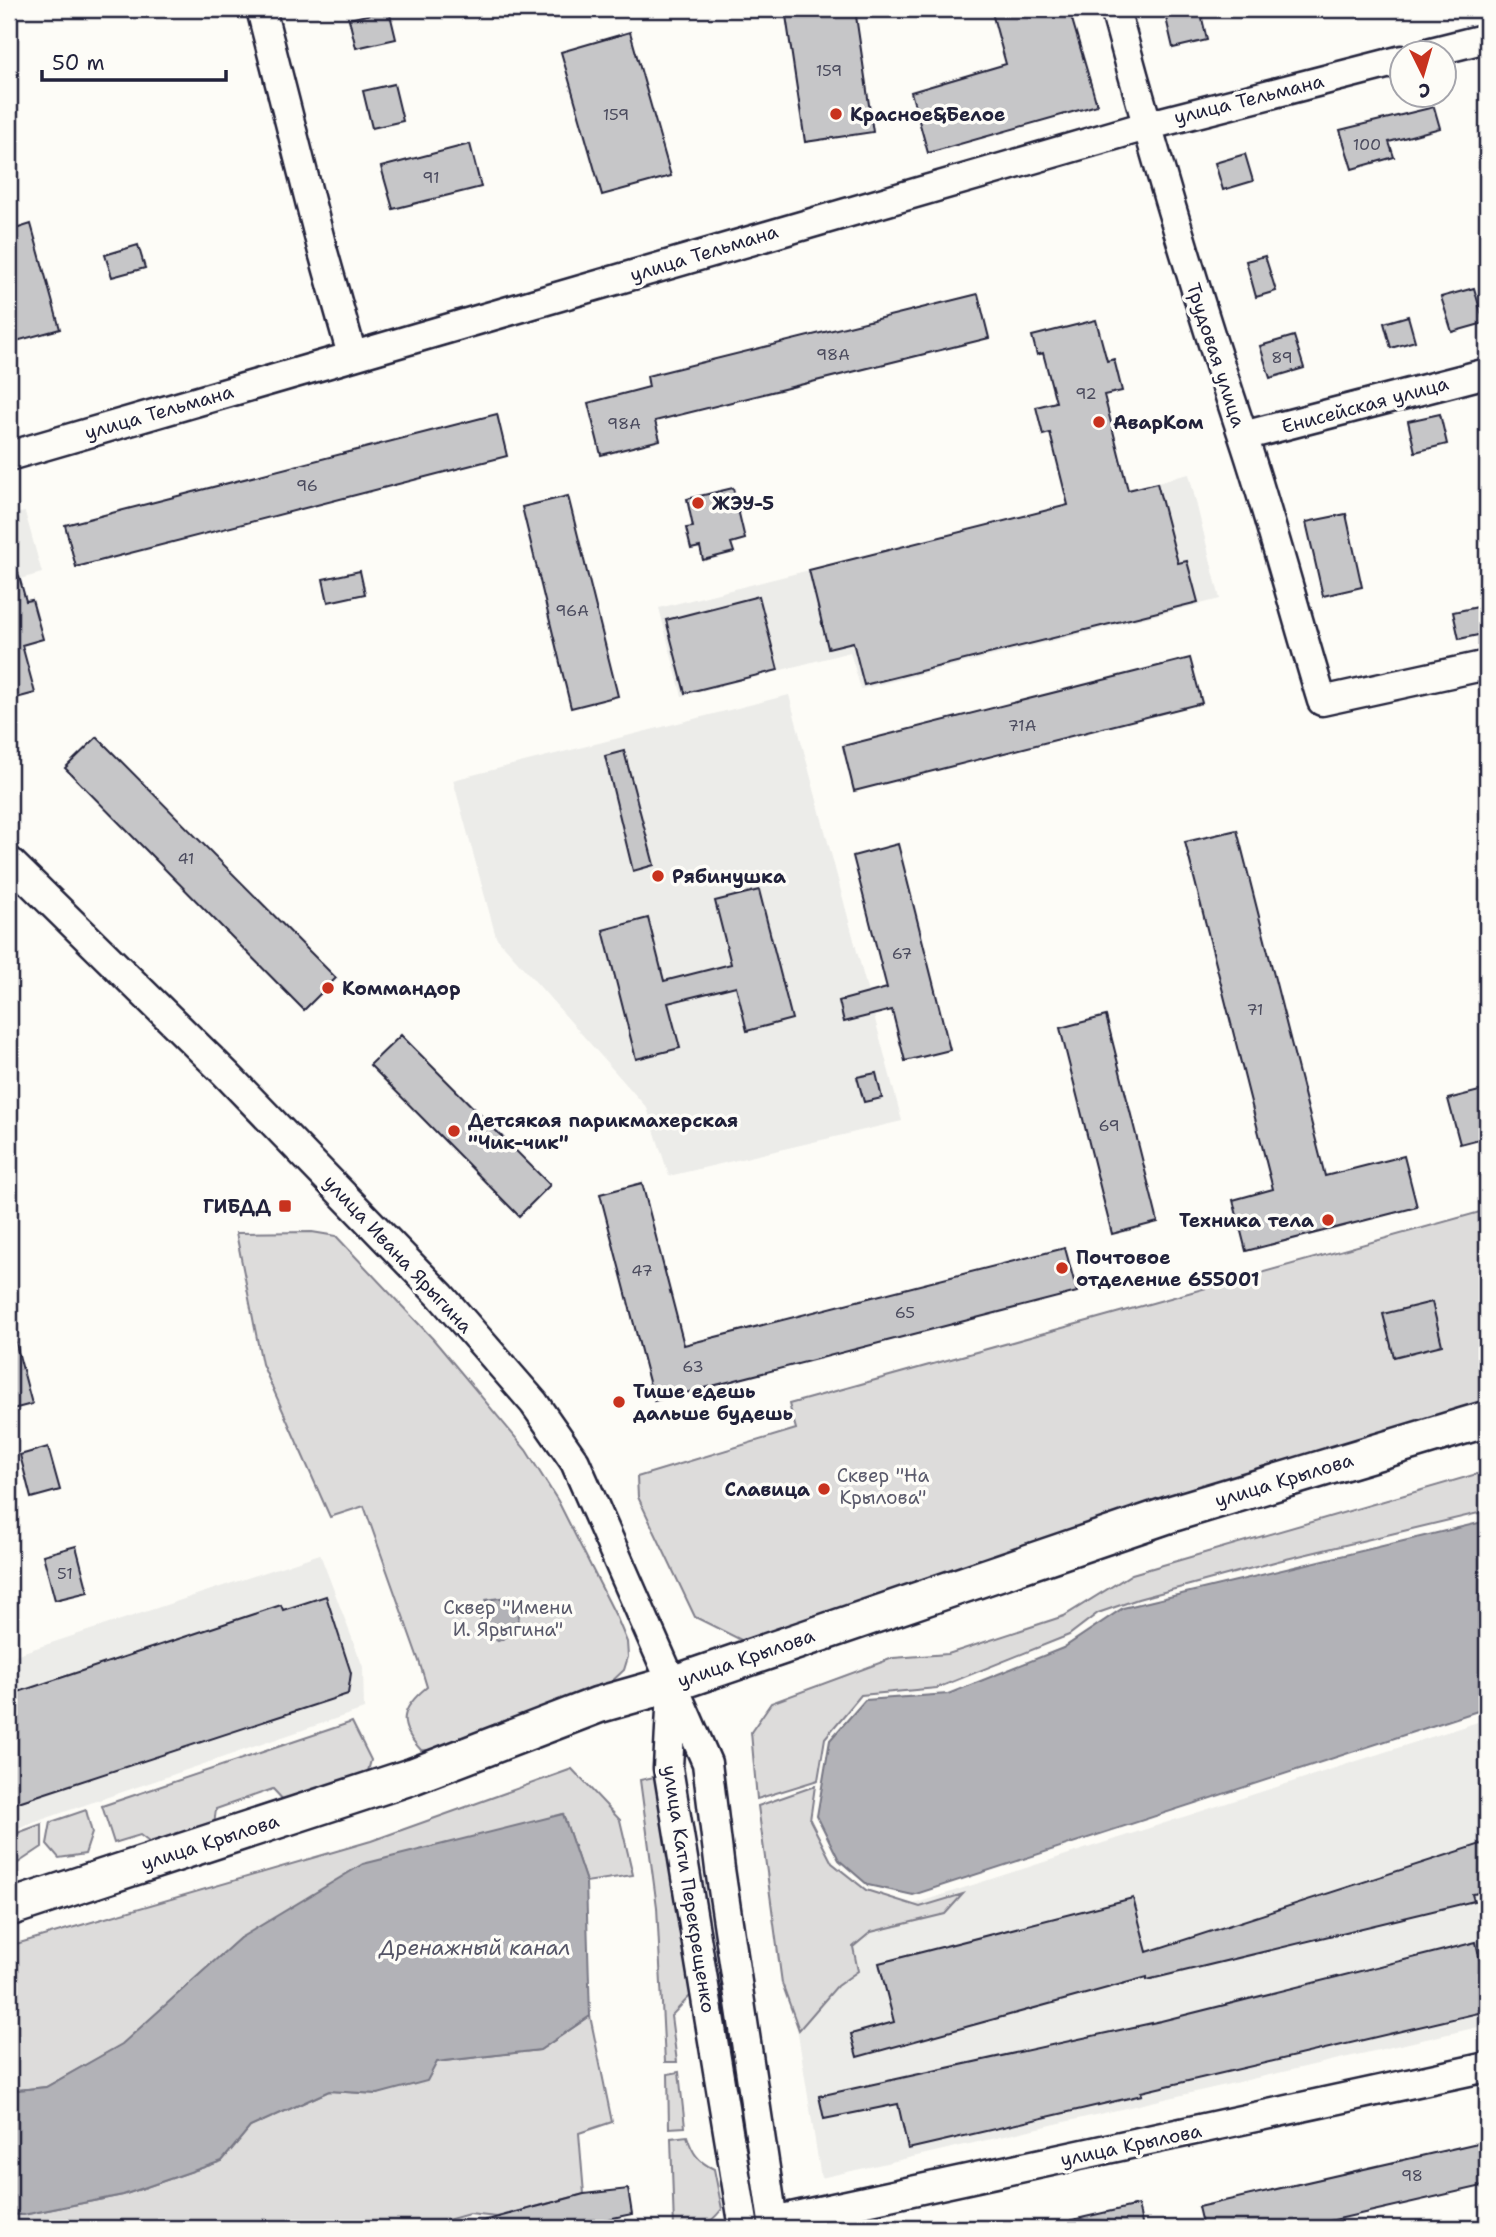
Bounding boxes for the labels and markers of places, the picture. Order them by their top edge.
place label: Красное&Белое [850,102,1005,127]
marker: Красное&Белое [828,106,844,122]
place label: АварКом [1113,410,1204,435]
marker: АварКом [1091,414,1107,430]
place label: ЖЭУ-5 [712,491,774,516]
marker: ЖЭУ-5 [690,495,706,511]
place label: Рябинушка [672,864,786,889]
marker: Рябинушка [650,868,666,884]
place label: Коммандор [342,976,461,1001]
marker: Коммандор [320,980,336,996]
place label: Детсякая парикмахерская "Чик-чик" [468,1108,738,1155]
marker: Детсякая парикмахерская "Чик-чик" [446,1123,462,1139]
place label: ГИБДД [203,1194,272,1219]
marker: ГИБДД [277,1198,293,1214]
place label: Техника тела [1179,1208,1314,1233]
marker: Техника тела [1320,1212,1336,1228]
place label: Почтовое отделение 655001 [1076,1245,1259,1292]
marker: Почтовое отделение 655001 [1054,1260,1070,1276]
place label: Тише едешь дальше будешь [633,1379,793,1426]
marker: Тише едешь дальше будешь [611,1394,627,1410]
place label: Славица [724,1477,810,1502]
marker: Славица [816,1481,832,1497]

